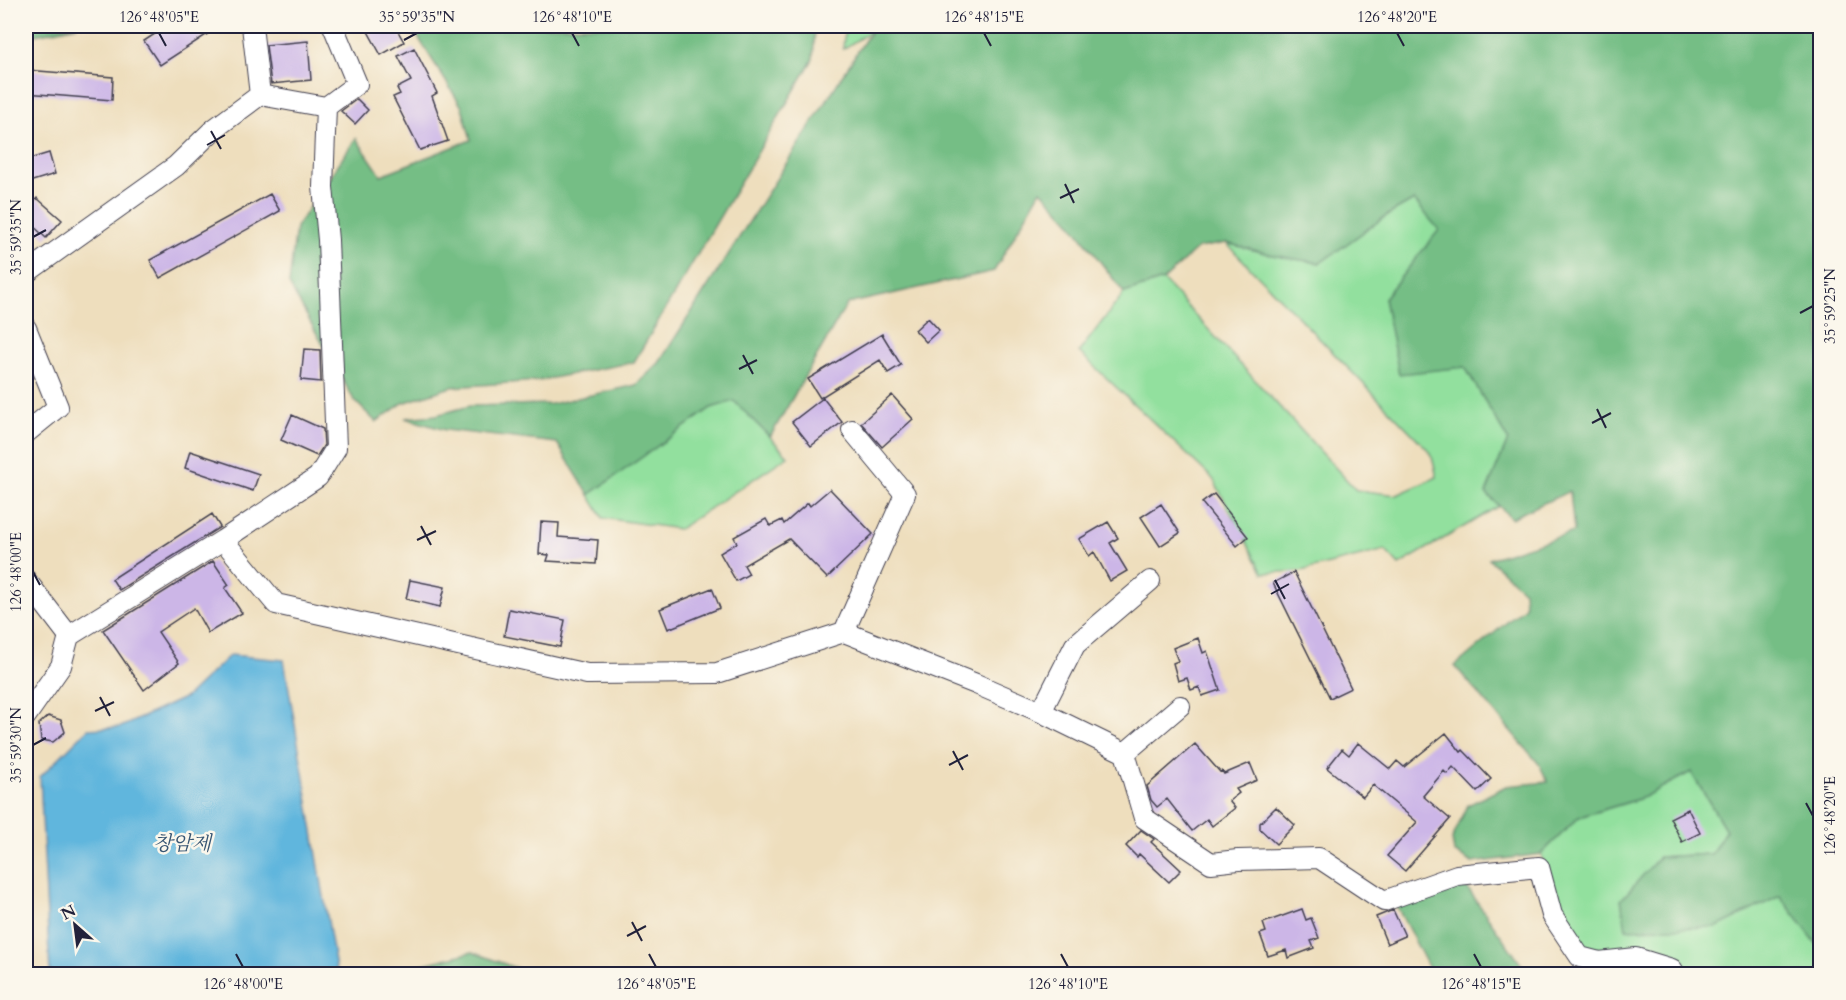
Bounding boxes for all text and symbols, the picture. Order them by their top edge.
text: 126°48'05"E [119,7,199,27]
text: 35°59'35"N [379,7,455,27]
text: 126°48'10"E [532,7,612,27]
text: 126°48'15"E [944,7,1024,27]
text: 126°48'20"E [1357,7,1437,27]
text: 35°59'35"N [6,199,26,275]
text: 35°59'25"N [1820,268,1840,344]
text: 126°48'00"E [6,532,26,612]
text: 35°59'30"N [6,707,26,783]
text: 126°48'20"E [1820,776,1840,856]
water label: 창암제 [153,830,214,857]
north arrow [45,895,105,955]
text: N [57,900,80,926]
text: 126°48'00"E [203,974,283,994]
text: 126°48'05"E [616,974,696,994]
text: 126°48'10"E [1028,974,1108,994]
text: 126°48'15"E [1441,974,1521,994]

